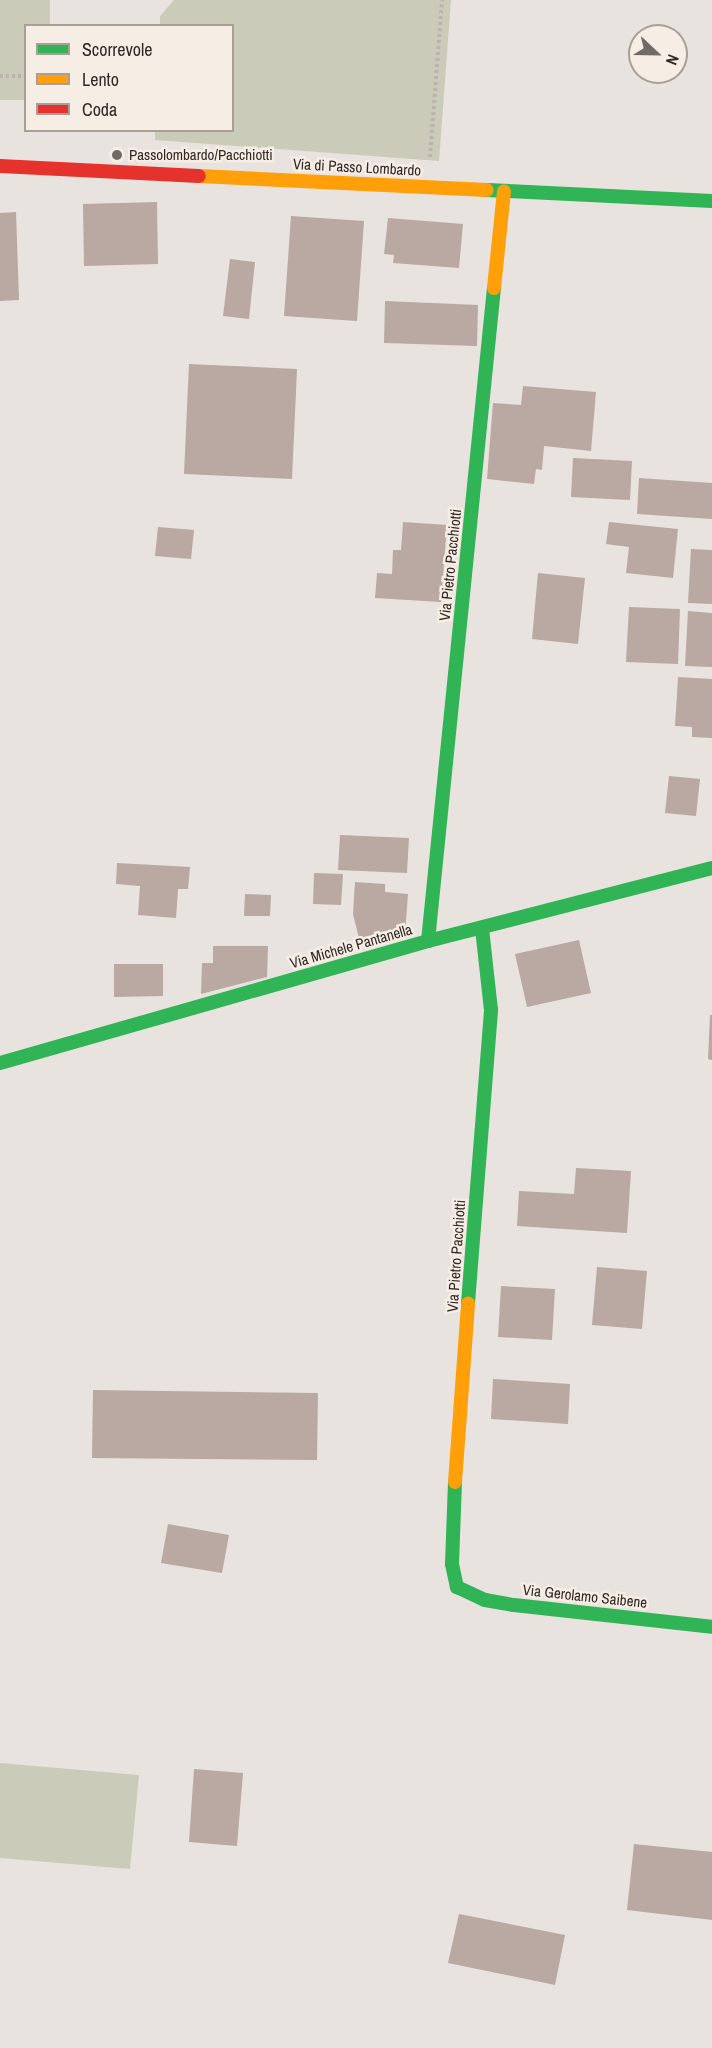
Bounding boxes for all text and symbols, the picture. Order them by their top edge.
legend [24,24,234,132]
north arrow [628,24,688,84]
text: Scorrevole [82,37,153,62]
text: N [661,51,685,69]
text: Lento [82,67,119,92]
text: Coda [82,97,117,122]
place label: Passolombardo/Pacchiotti [129,146,273,164]
marker: Passolombardo/Pacchiotti [110,148,124,162]
street label: Via di Passo Lombardo [292,155,422,179]
street label: Via Pietro Pacchiotti [435,508,465,622]
street label: Via Michele Pantanella [288,920,414,972]
street label: Via Pietro Pacchiotti [443,1199,469,1313]
street label: Via Gerolamo Saibene [522,1581,648,1611]

